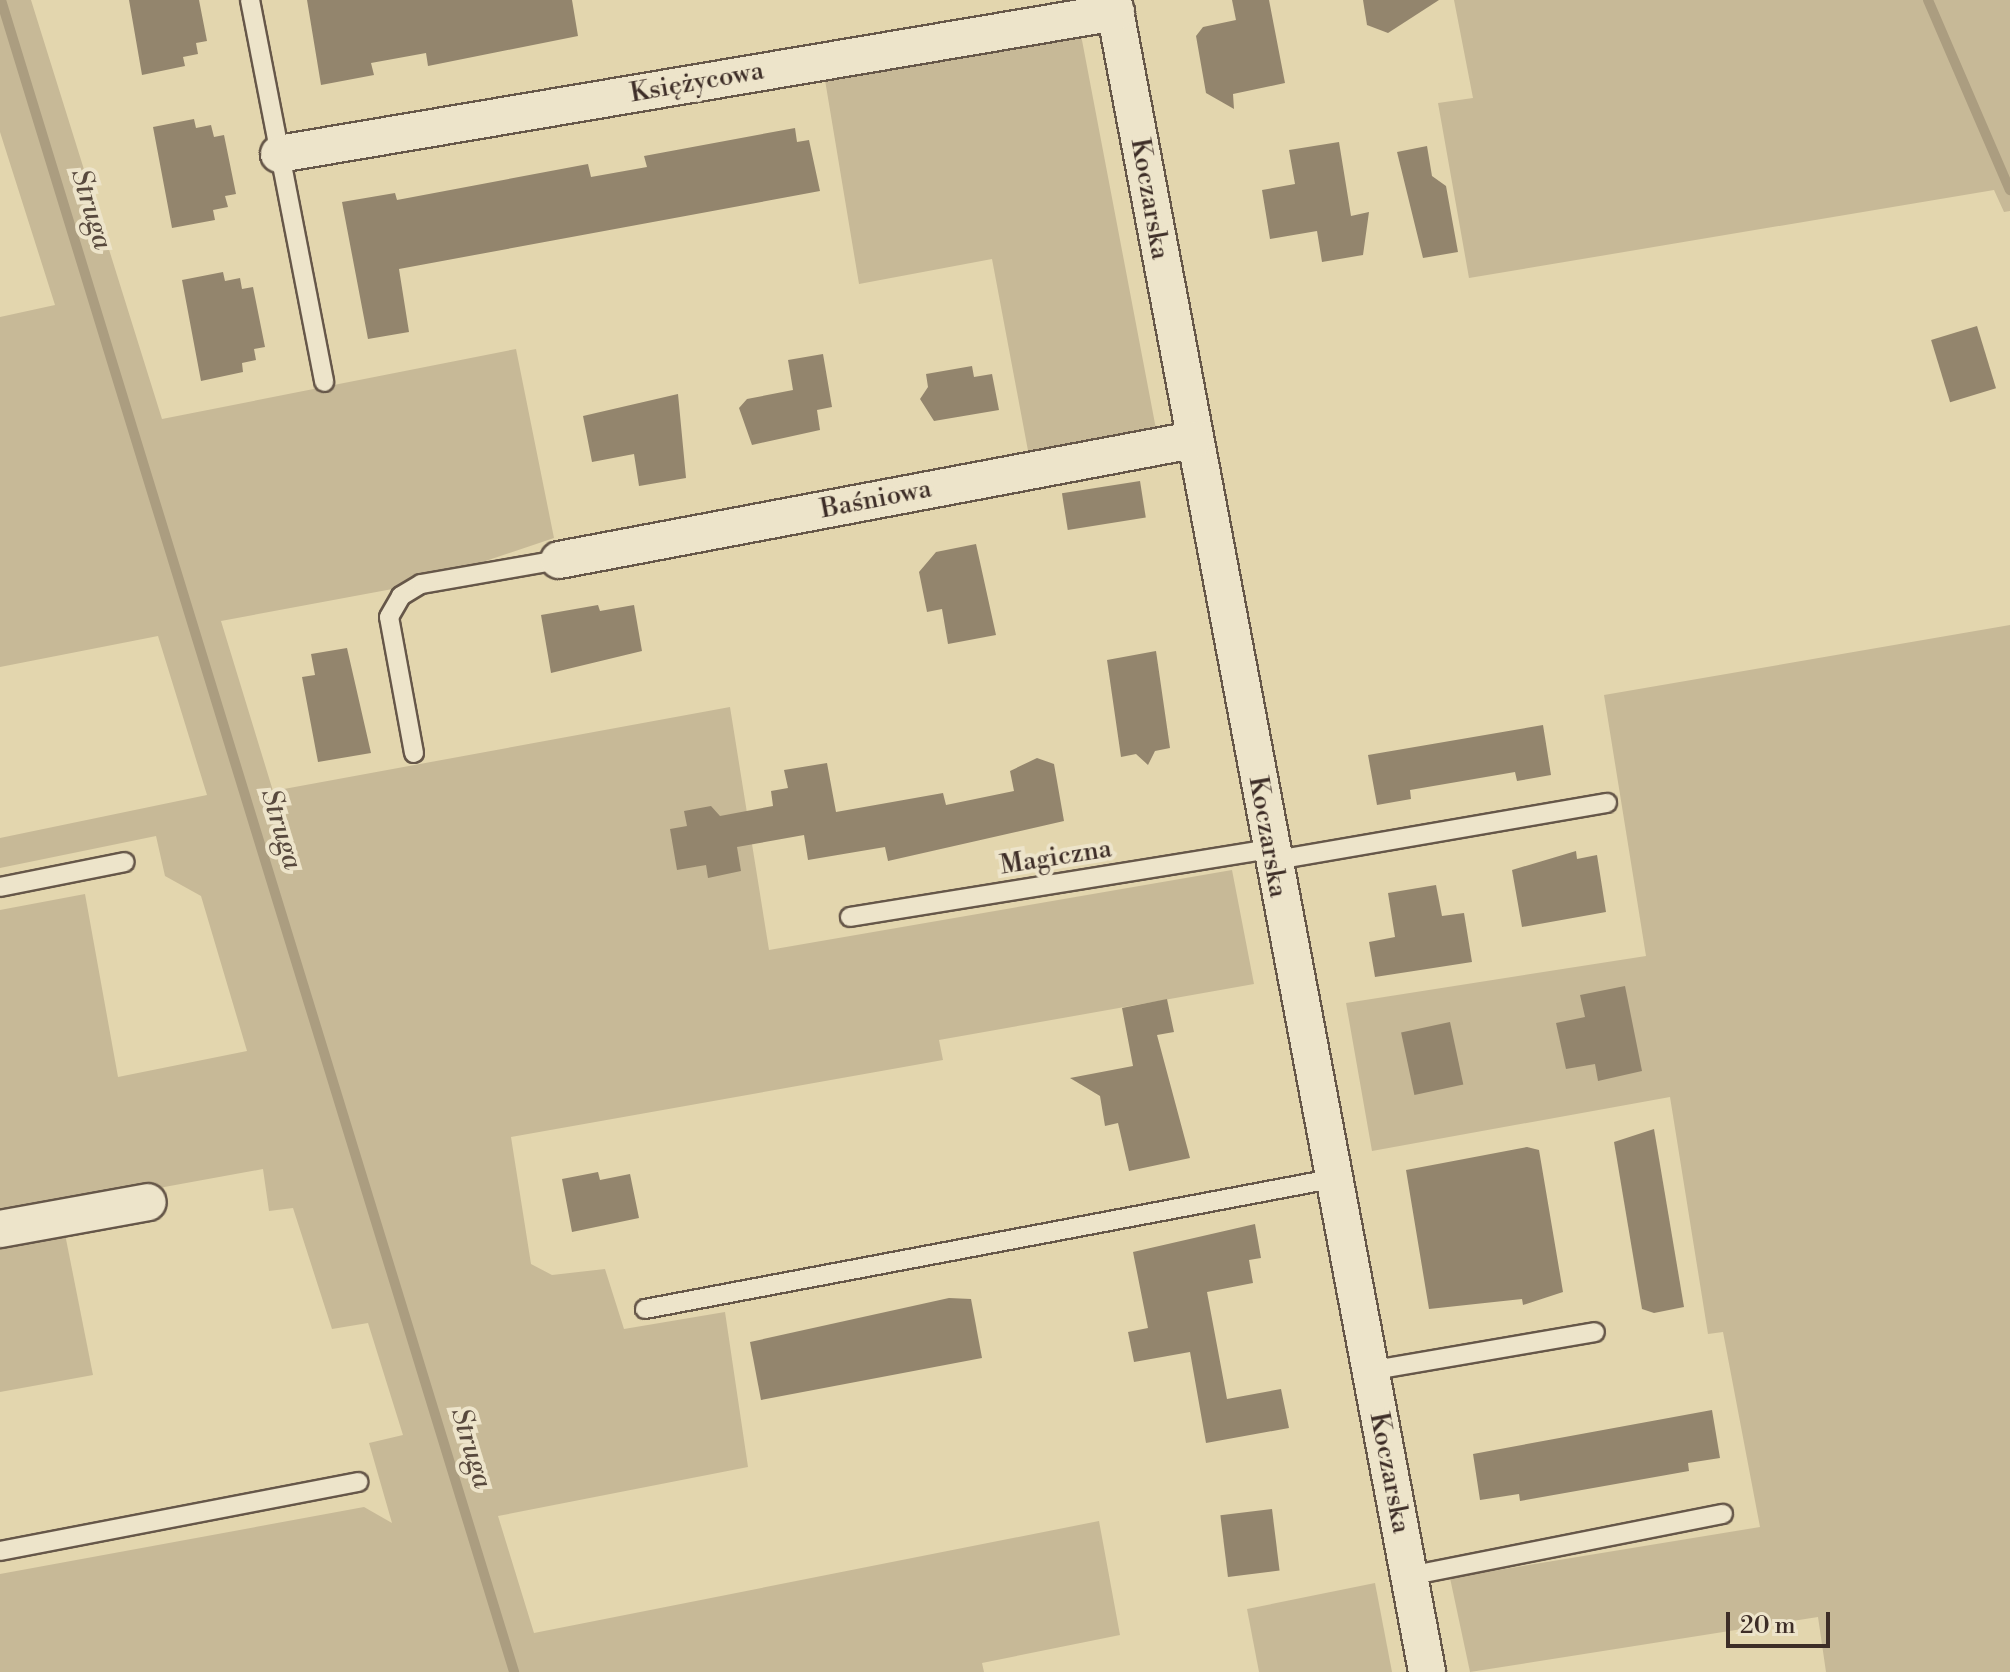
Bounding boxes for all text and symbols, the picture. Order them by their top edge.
street label: Księżycowa [628,56,766,110]
street label: Koczarska [1123,136,1175,262]
water label: Struga [63,165,119,253]
street label: Baśniowa [818,474,934,526]
street label: Koczarska [1241,774,1293,900]
water label: Struga [253,785,309,873]
street label: Magiczna [998,834,1114,882]
water label: Struga [443,1404,499,1492]
street label: Koczarska [1362,1410,1416,1536]
scale bar [1730,1596,1834,1646]
text: 20 m [1740,1611,1796,1641]

